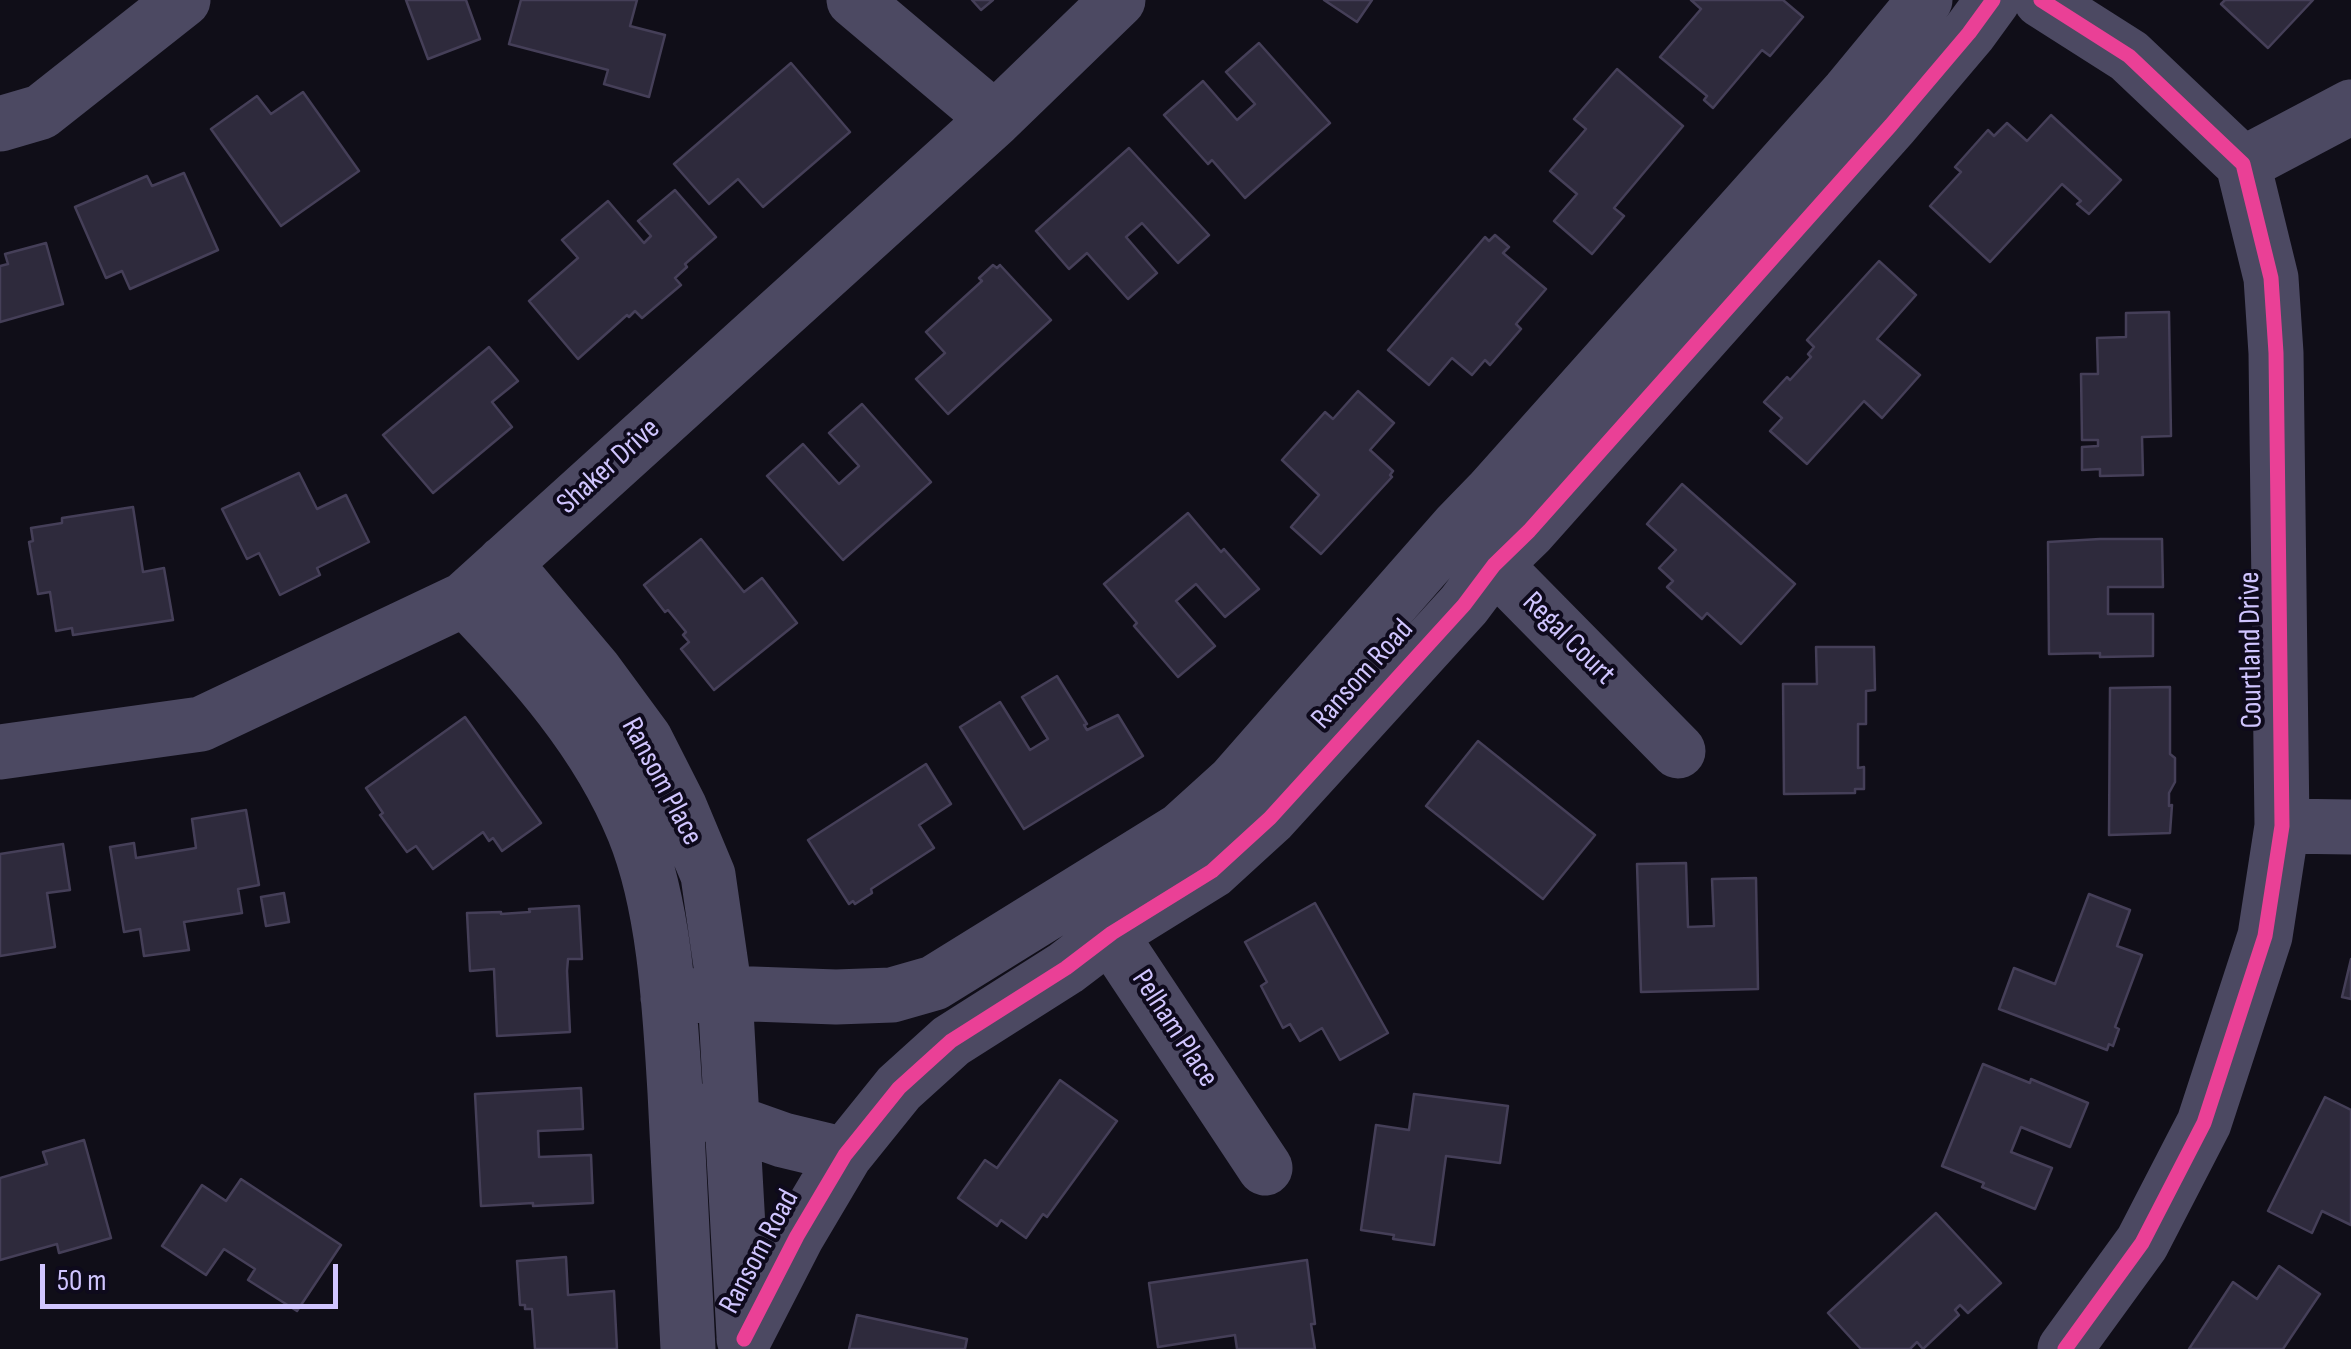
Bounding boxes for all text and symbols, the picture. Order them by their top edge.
street label: Shaker Drive [550,411,668,523]
street label: Courtland Drive [2233,571,2271,729]
street label: Regal Court [1514,585,1622,693]
street label: Ransom Road [1304,613,1422,737]
street label: Ransom Place [613,712,709,852]
street label: Pelham Place [1123,964,1225,1094]
street label: Ransom Road [712,1184,808,1320]
scale bar [45,1244,342,1306]
text: 50 m [57,1263,106,1299]

